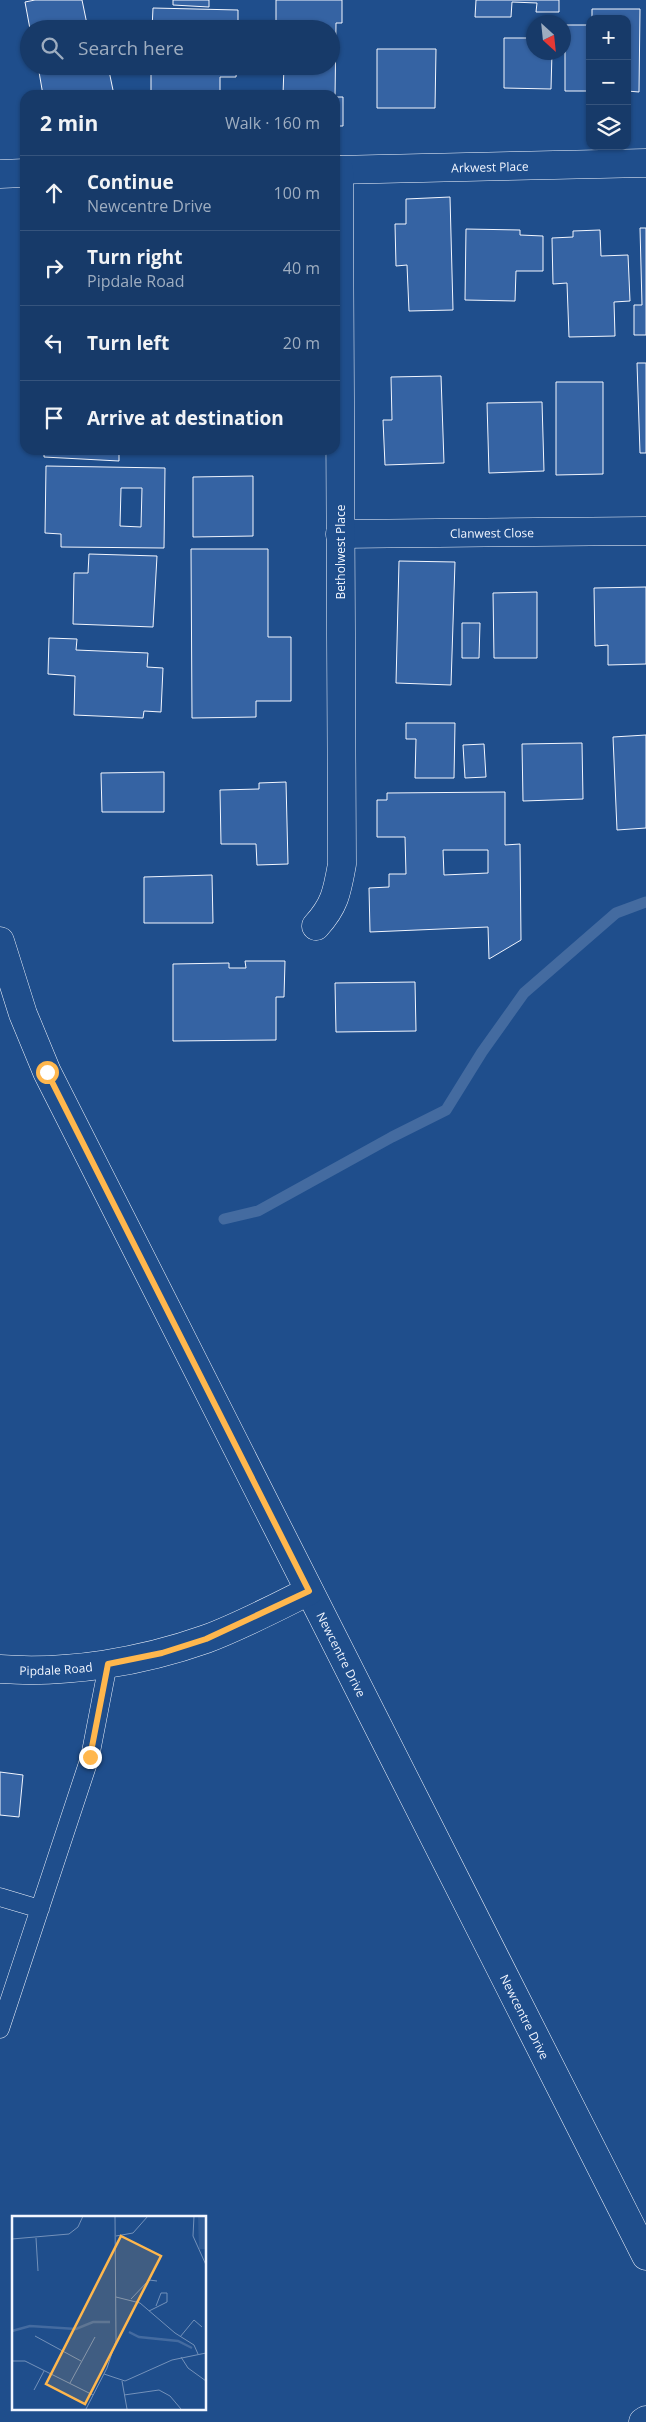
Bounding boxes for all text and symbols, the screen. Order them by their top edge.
north arrow [526,15,571,60]
map controls [586,15,631,150]
button: + [586,15,631,60]
search box [20,20,340,75]
icon: search [38,34,66,62]
text: Search here [78,35,184,61]
button: − [586,60,631,105]
button: layers [586,105,631,150]
text: 2 min [40,109,98,137]
text: Walk · 160 m [225,112,320,134]
street label: Arkwest Place [451,157,529,176]
text: Continue [87,169,174,195]
icon: ahead [40,179,68,207]
text: 100 m [274,182,320,204]
text: Newcentre Drive [87,195,211,217]
text: Turn right [87,244,182,270]
icon: right [40,254,68,282]
text: 40 m [283,257,320,279]
text: Pipdale Road [87,270,185,292]
icon: left [40,329,68,357]
text: Turn left [87,330,169,356]
text: 20 m [283,332,320,354]
icon: arrive [40,404,68,432]
text: Arrive at destination [87,405,284,431]
street label: Betholwest Place [332,504,349,599]
street label: Clanwest Close [450,524,534,541]
route start [36,1061,59,1084]
street label: Newcentre Drive [313,1609,370,1700]
street label: Pipdale Road [19,1658,93,1679]
route end [79,1746,102,1769]
street label: Newcentre Drive [496,1971,554,2062]
inset map [12,2216,206,2410]

